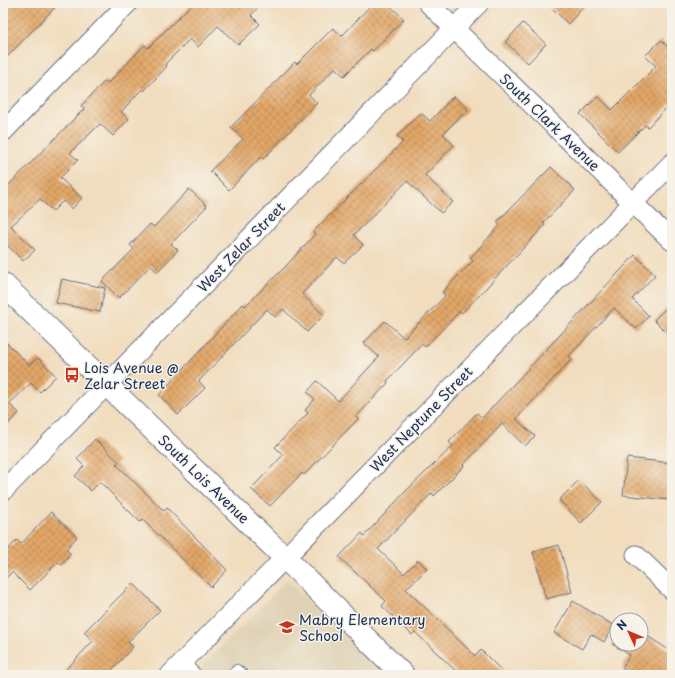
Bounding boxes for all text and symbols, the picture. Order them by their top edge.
street label: South Clark Avenue [495,68,605,176]
street label: West Zelar Street [192,197,290,297]
place label: Lois Avenue @ Zelar Street [84,357,179,394]
street label: West Neptune Street [365,361,477,477]
bus stop icon: Lois Avenue @ Zelar Street [63,366,81,384]
street label: South Lois Avenue [154,430,255,529]
place label: Mabry Elementary School [299,609,425,646]
north arrow [609,612,649,652]
text: N [612,615,631,634]
school or university icon: Mabry Elementary School [278,618,296,636]

